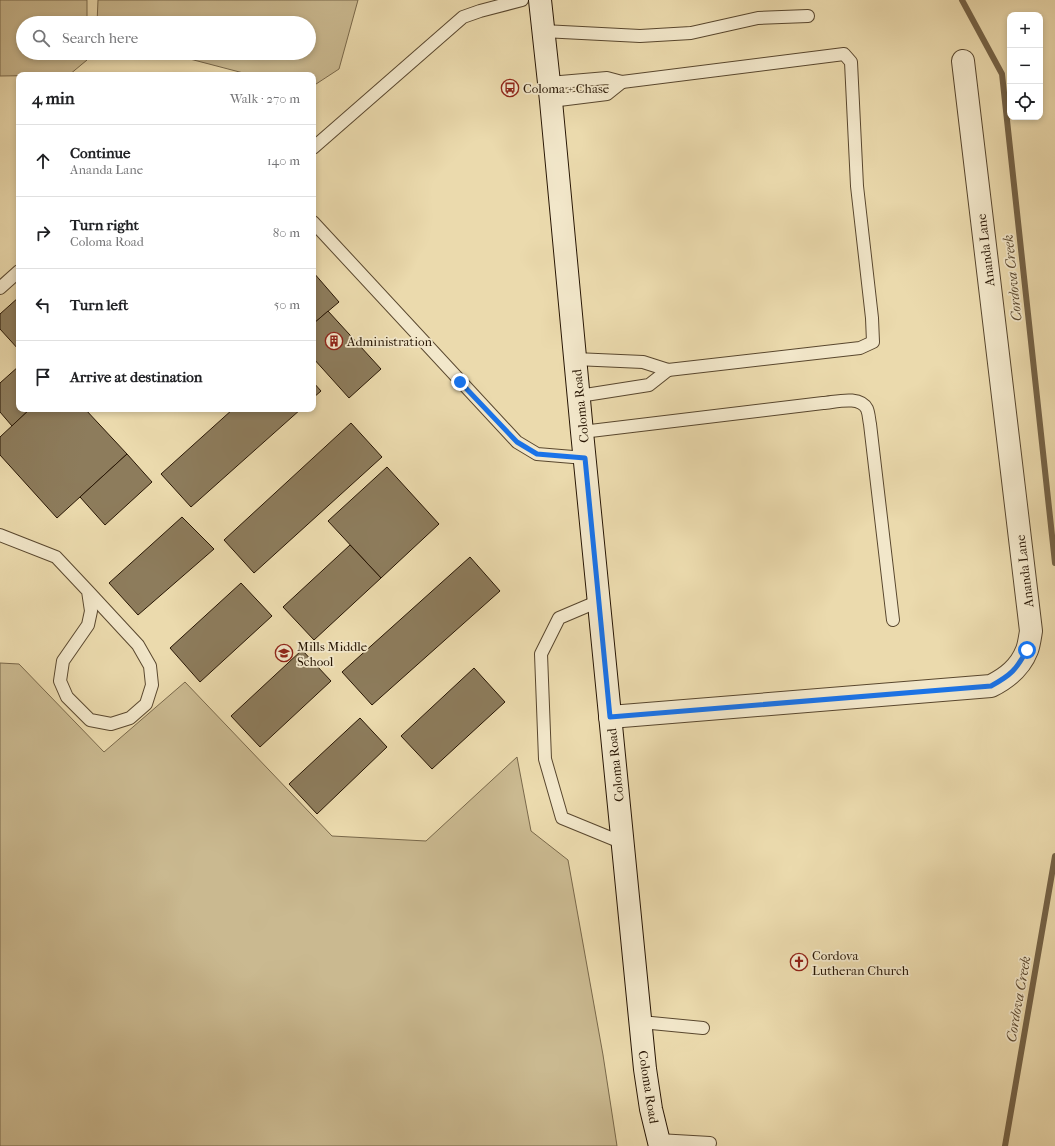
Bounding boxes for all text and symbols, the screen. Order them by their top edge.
map controls [1007,12,1043,120]
button: + [1007,12,1043,48]
search box [16,16,316,60]
icon: search [30,27,52,49]
text: Search here [62,29,138,47]
button: − [1007,48,1043,84]
bus stop icon: Coloma + Chase [500,78,520,98]
place label: Coloma + Chase [523,81,610,96]
button: locate [1007,84,1043,120]
text: 4 min [32,88,75,108]
text: Walk · 270 m [230,91,300,106]
text: Continue [70,144,130,162]
icon: ahead [32,150,54,172]
text: 140 m [267,153,300,168]
text: Ananda Lane [70,162,143,177]
street label: Ananda Lane [974,212,998,288]
text: Turn right [70,216,139,234]
icon: right [32,222,54,244]
text: 80 m [273,225,300,240]
text: Coloma Road [70,234,144,249]
water label: Cordova Creek [1000,234,1025,322]
icon: left [32,294,54,316]
text: Turn left [70,296,128,314]
text: 50 m [274,297,300,312]
building icon: Administration [324,331,344,351]
place label: Administration [346,334,432,349]
icon: arrive [32,366,54,388]
text: Arrive at destination [70,368,202,386]
street label: Coloma Road [569,368,592,443]
route end [451,373,469,391]
street label: Ananda Lane [1013,533,1037,609]
place label: Mills Middle School [297,639,368,669]
route start [1018,641,1036,659]
school or university icon: Mills Middle School [274,643,294,663]
street label: Coloma Road [604,727,627,802]
place label: Cordova Lutheran Church [812,948,910,978]
church icon: Cordova Lutheran Church [789,952,809,972]
water label: Cordova Creek [1003,955,1034,1043]
street label: Coloma Road [635,1049,662,1126]

